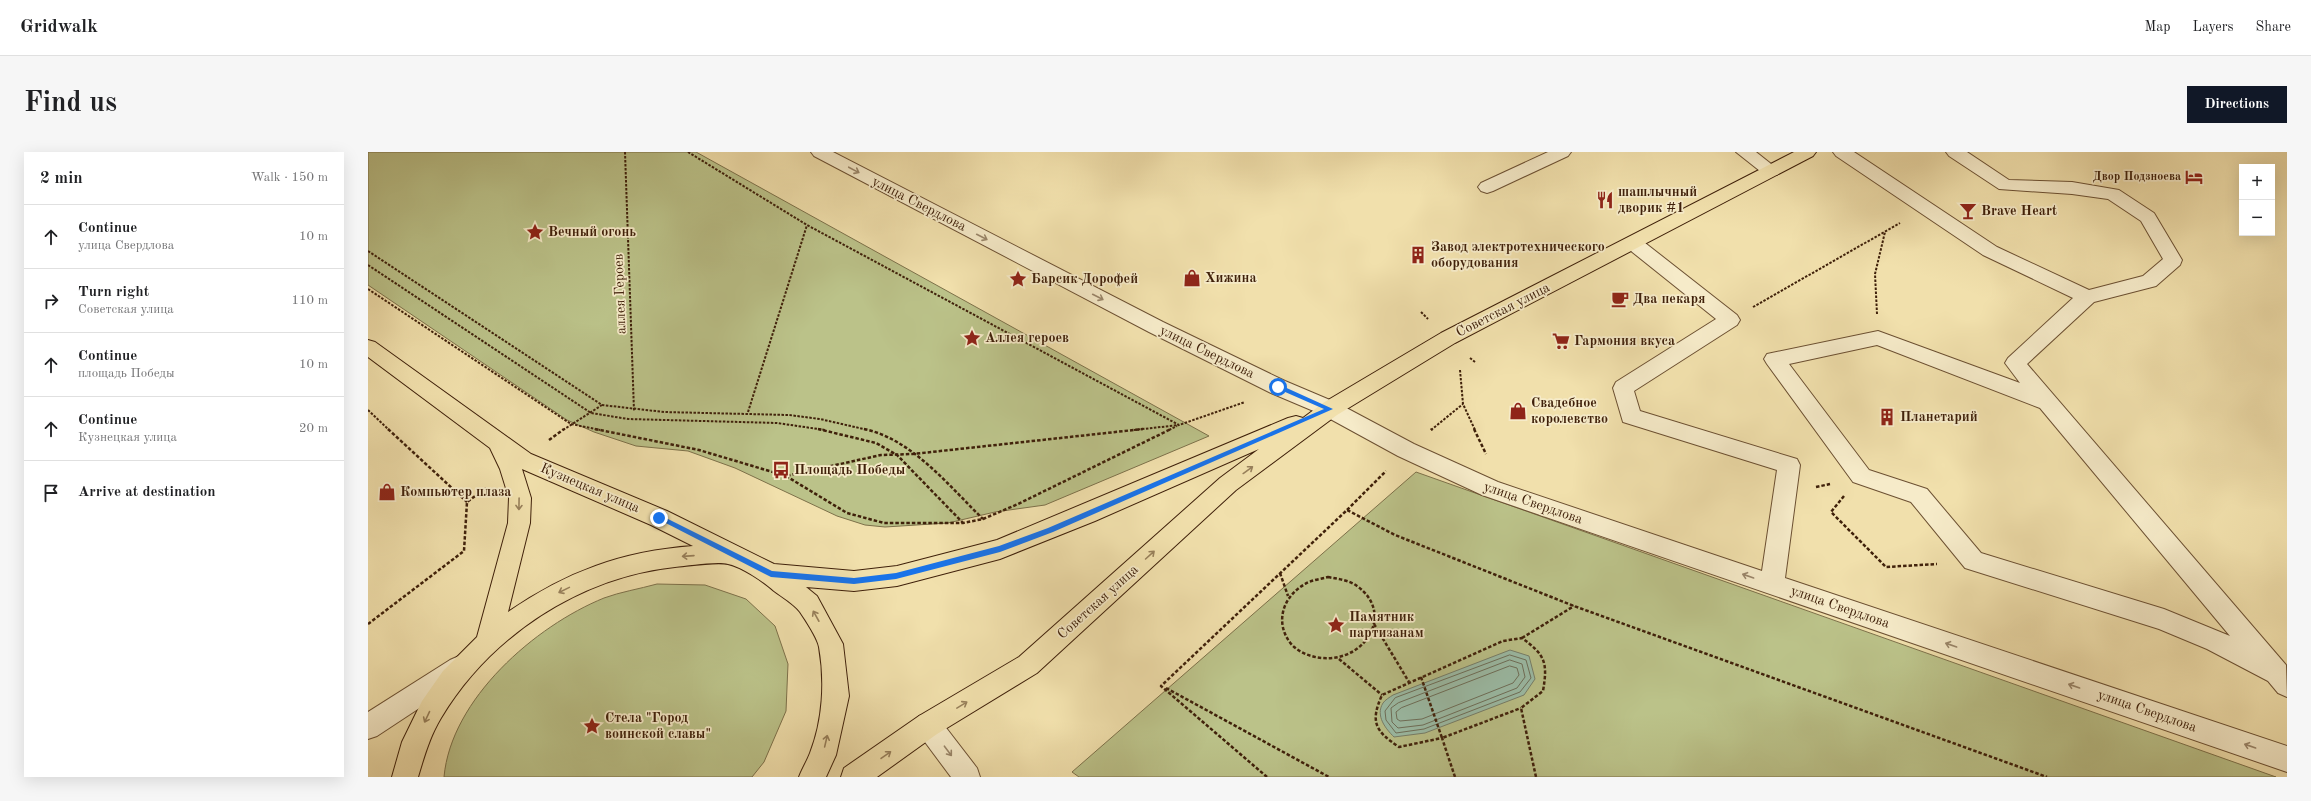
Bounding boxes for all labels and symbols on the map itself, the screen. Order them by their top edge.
one-way arrow [848,167,860,174]
hotel icon: Двор Подзноева [2184,167,2204,187]
place label: Двор Подзноева [2093,171,2181,183]
street label: улица Свердлова [870,174,968,234]
place label: шашлычный дворик #1 [1618,185,1697,215]
restaurant icon: шашлычный дворик #1 [1595,190,1615,210]
bar icon: Brave Heart [1958,201,1978,221]
place label: Brave Heart [1981,204,2057,218]
place icon: Вечный огонь [525,222,545,242]
place label: Вечный огонь [548,225,636,239]
one-way arrow [976,233,988,241]
place label: Завод электротехнического оборудования [1431,240,1605,270]
building icon: Завод электротехнического оборудования [1408,245,1428,265]
street label: аллея Героев [612,253,628,335]
shop icon: Хижина [1182,268,1202,288]
place icon: Барсик Дорофей [1008,269,1028,289]
place label: Хижина [1205,271,1257,285]
place label: Барсик Дорофей [1031,272,1138,287]
street label: Советская улица [1454,280,1552,340]
cafe icon: Два пекаря [1610,289,1630,309]
place label: Два пекаря [1633,292,1706,306]
one-way arrow [1091,293,1103,301]
street label: улица Свердлова [1157,323,1257,381]
place icon: Аллея героев [962,328,982,348]
place label: Аллея героев [985,331,1069,345]
supermarket icon: Гармония вкуса [1551,331,1571,351]
place label: Гармония вкуса [1574,334,1675,348]
route start [1269,378,1287,396]
place label: Свадебное королевство [1531,396,1608,426]
shop icon: Свадебное королевство [1508,401,1528,421]
building icon: Планетарий [1877,407,1897,427]
place label: Планетарий [1900,410,1978,424]
bus stop icon: Площадь Победы [771,460,791,480]
street label: Кузнецкая улица [538,461,642,515]
place label: Площадь Победы [794,463,906,477]
one-way arrow [1242,465,1253,474]
street label: улица Свердлова [1482,480,1584,527]
shop icon: Компьютер плаза [377,482,397,502]
place label: Компьютер плаза [400,485,511,499]
one-way arrow [516,497,523,510]
route end [650,509,668,527]
one-way arrow [1145,550,1155,560]
one-way arrow [682,553,695,560]
street label: Советская улица [1055,562,1141,642]
one-way arrow [1742,572,1755,579]
street label: улица Свердлова [1789,584,1891,631]
one-way arrow [558,587,570,594]
one-way arrow [811,610,819,622]
place label: Памятник партизанам [1349,610,1424,640]
place icon: Памятник партизанам [1326,615,1346,635]
one-way arrow [1945,640,1957,648]
one-way arrow [2068,682,2080,690]
street label: улица Свердлова [2096,688,2198,735]
one-way arrow [956,701,967,709]
one-way arrow [423,711,430,723]
place label: Стела "Город воинской славы" [605,711,711,741]
place icon: Стела "Город воинской славы" [582,716,602,736]
one-way arrow [823,735,831,748]
one-way arrow [2244,742,2257,749]
one-way arrow [943,745,952,756]
one-way arrow [880,751,891,759]

